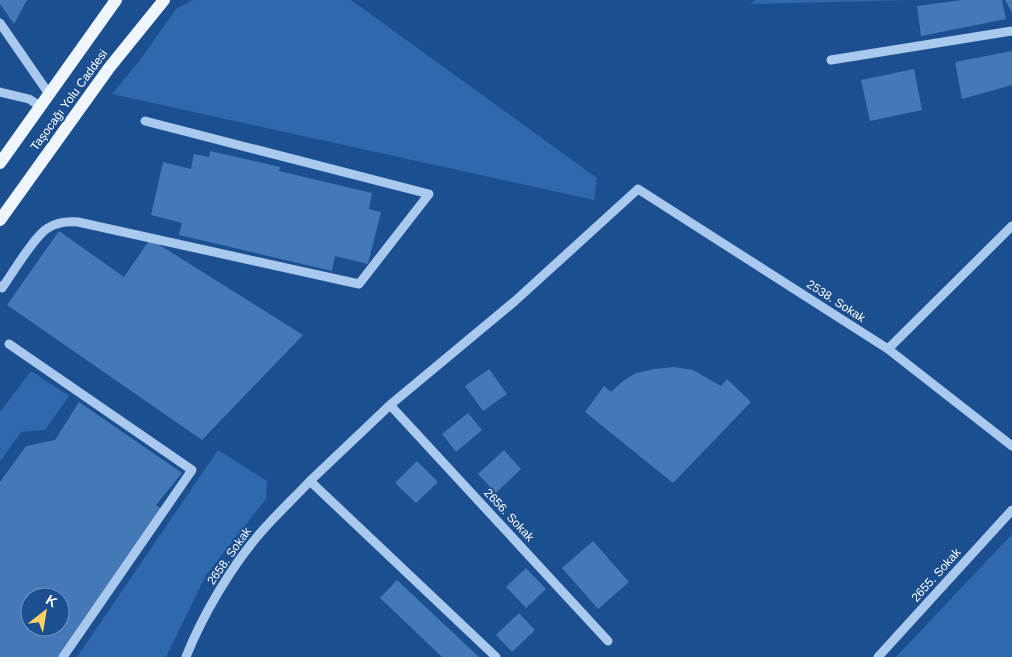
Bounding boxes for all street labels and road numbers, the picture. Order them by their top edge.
street label: Taşocağı Yolu Caddesi [28,47,110,153]
street label: 2538. Sokak [804,277,869,326]
street label: 2656. Sokak [481,486,538,545]
street label: 2658. Sokak [204,524,254,587]
street label: 2655. Sokak [908,545,964,604]

